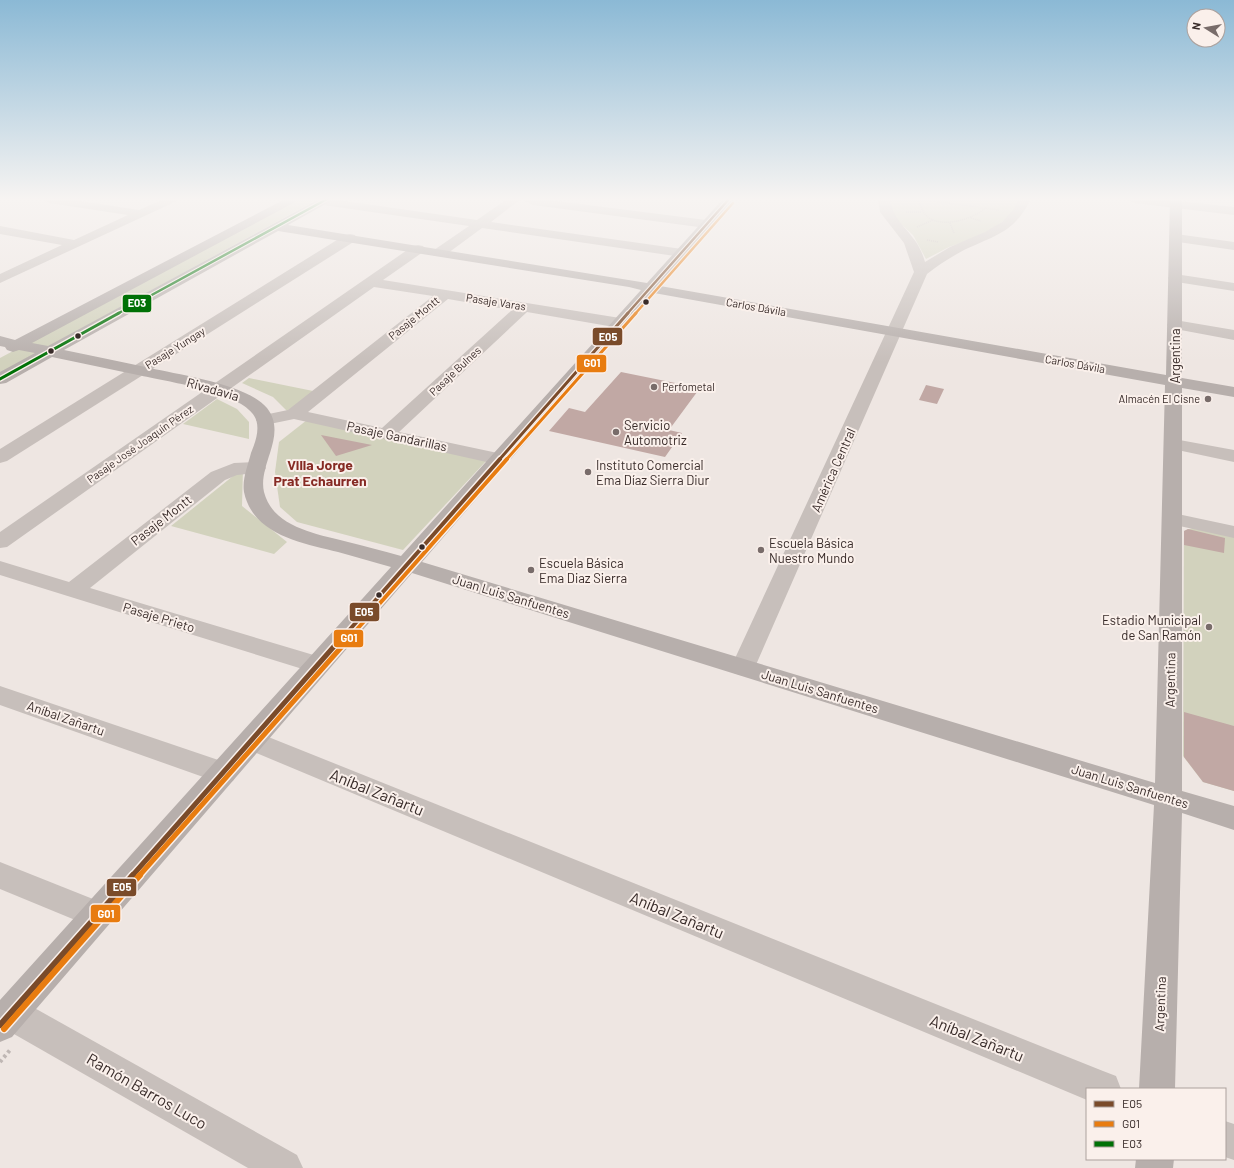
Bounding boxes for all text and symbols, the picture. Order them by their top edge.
north arrow [1186,8,1226,48]
text: N [1189,21,1203,31]
street label: Pasaje Varas [465,290,527,313]
street label: Pasaje Montt [386,293,442,342]
line badge: E03 [122,294,152,313]
street label: Carlos Dávila [725,295,787,318]
text: E03 [128,296,146,309]
unlabelled marker [641,297,651,307]
street label: Pasaje Yungay [142,324,207,371]
line badge: E05 [592,327,623,346]
street label: Argentina [1167,328,1183,384]
text: E05 [599,330,617,343]
unlabelled marker [73,331,83,341]
street label: Pasaje Bulnes [426,343,483,398]
unlabelled marker [46,346,56,356]
street label: Carlos Dávila [1044,352,1106,375]
line badge: G01 [576,354,607,373]
text: G01 [584,356,600,369]
street label: Rivadavia [185,374,241,404]
place label: Perfometal [662,380,715,393]
marker: Perfometal [649,382,659,392]
place label: Almacén El Cisne [1119,392,1200,405]
marker: Almacén El Cisne [1203,394,1213,404]
street label: Pasaje José Joaquín Pérez [84,402,195,485]
place label: Servicio Automotriz [624,417,687,448]
street label: Pasaje Gandarillas [345,418,449,454]
street label: América Central [807,425,859,515]
marker: Servicio Automotriz [611,427,621,437]
district label: Villa Jorge Prat Echaurren [273,456,367,489]
place label: Instituto Comercial Ema Díaz Sierra Diur [596,457,710,488]
marker: Instituto Comercial Ema Díaz Sierra Diur [583,467,593,477]
street label: Pasaje Montt [127,491,195,549]
place label: Escuela Básica Nuestro Mundo [769,535,854,566]
unlabelled marker [417,542,427,552]
marker: Escuela Básica Nuestro Mundo [756,545,766,555]
place label: Escuela Básica Ema Diaz Sierra [539,555,627,586]
marker: Escuela Básica Ema Diaz Sierra [526,565,536,575]
street label: Juan Luis Sanfuentes [451,571,571,621]
unlabelled marker [374,590,384,600]
street label: Pasaje Prieto [121,599,197,635]
line badge: E05 [349,602,380,622]
text: E05 [355,605,373,618]
place label: Estadio Municipal de San Ramón [1102,612,1201,643]
marker: Estadio Municipal de San Ramón [1204,622,1214,632]
line badge: G01 [333,629,364,648]
text: G01 [341,631,357,644]
street label: Argentina [1162,652,1178,708]
street label: Juan Luis Sanfuentes [760,666,880,716]
street label: Aníbal Zañartu [25,697,107,739]
street label: Juan Luis Sanfuentes [1070,761,1190,811]
street label: Aníbal Zañartu [327,764,427,819]
line badge: E05 [106,878,137,897]
text: E05 [113,880,131,893]
street label: Aníbal Zañartu [627,887,727,942]
line badge: G01 [90,904,121,923]
text: G01 [98,907,114,920]
street label: Argentina [1151,976,1169,1032]
street label: Aníbal Zañartu [927,1010,1027,1065]
street label: Ramón Barros Luco [84,1048,211,1133]
legend [1086,1088,1226,1160]
text: E05 [1122,1096,1142,1110]
text: G01 [1122,1116,1140,1130]
text: E03 [1122,1136,1142,1150]

